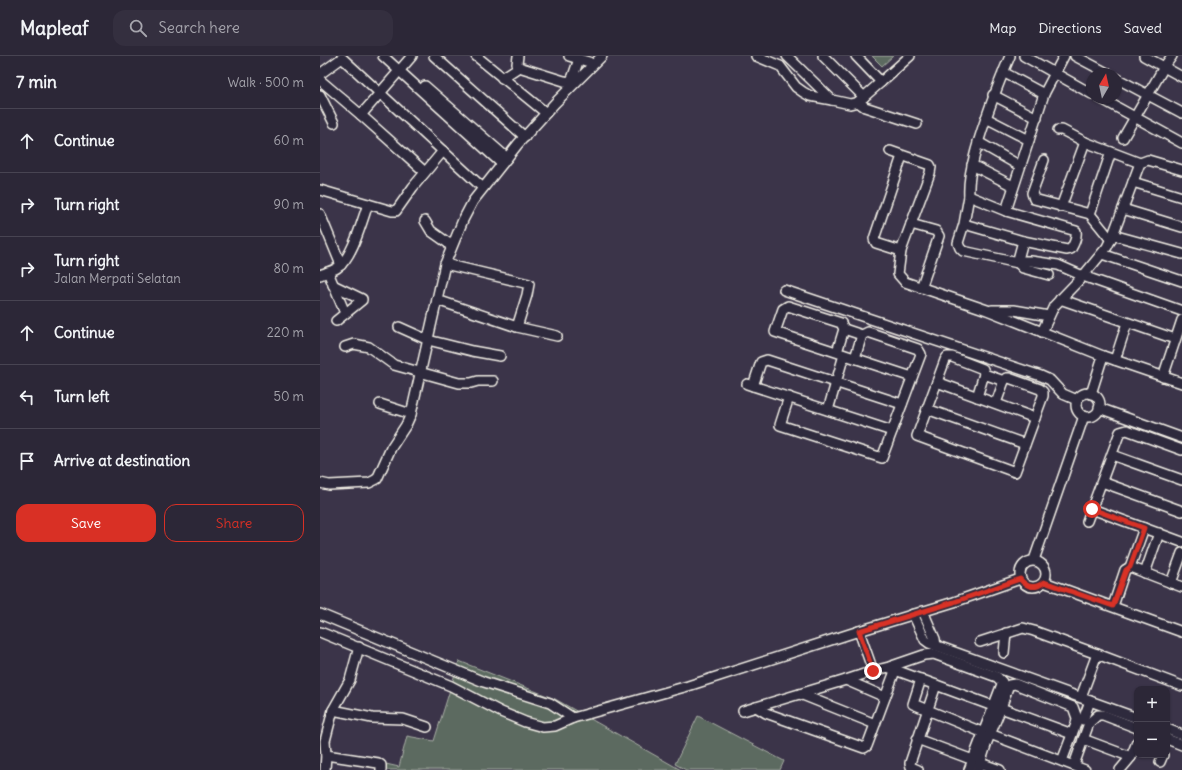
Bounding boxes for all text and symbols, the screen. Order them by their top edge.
search box [113,10,393,46]
text: Mapleaf [20,16,89,40]
icon: search [127,17,149,39]
text: Search here [159,18,240,37]
text: Map [989,19,1016,37]
text: Directions [1038,19,1102,37]
text: Saved [1124,19,1162,37]
north arrow [1086,68,1122,104]
text: 7 min [16,71,57,93]
text: Walk · 500 m [227,74,304,91]
icon: ahead [16,130,38,152]
text: Continue [54,131,115,150]
text: 60 m [273,132,304,149]
icon: right [16,194,38,216]
text: Turn right [54,195,119,214]
text: 90 m [273,196,304,213]
text: Turn right [54,251,119,270]
icon: right [16,258,38,280]
text: 80 m [273,260,304,277]
text: Jalan Merpati Selatan [54,270,181,287]
icon: ahead [16,322,38,344]
text: Continue [54,323,115,342]
text: 220 m [267,324,304,341]
icon: left [16,386,38,408]
text: Turn left [54,387,109,406]
text: 50 m [273,388,304,405]
icon: arrive [16,450,38,472]
text: Arrive at destination [54,451,190,470]
route start [1083,500,1101,518]
button: Save [16,504,156,542]
button: Share [164,504,304,542]
route end [864,662,882,680]
map controls [1134,686,1170,758]
button: + [1134,686,1170,722]
button: − [1134,722,1170,758]

